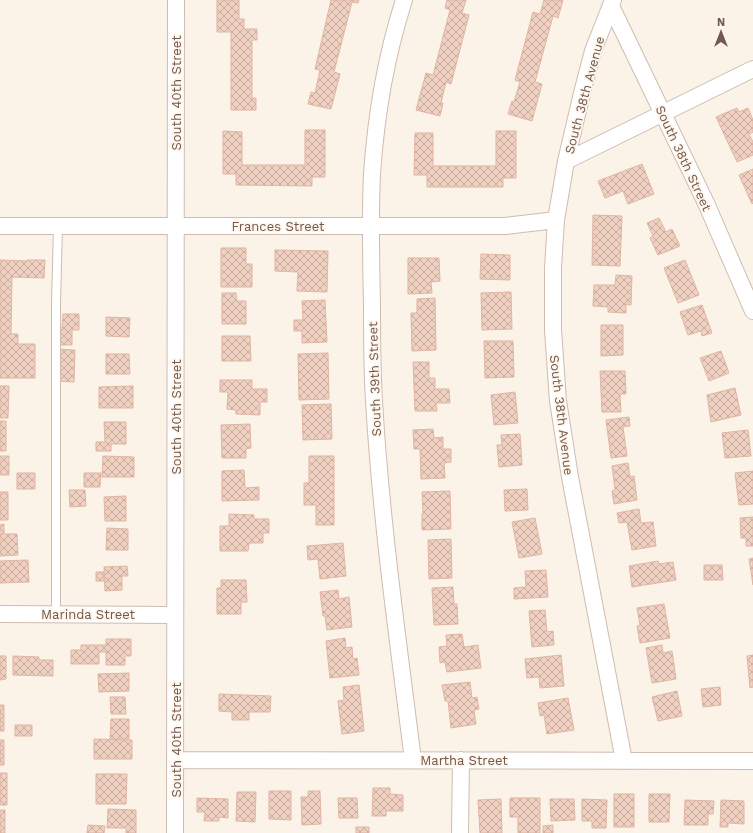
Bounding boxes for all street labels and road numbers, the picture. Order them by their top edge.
street label: South 40th Street [169,35,184,151]
street label: South 38th Avenue [562,35,607,156]
street label: South 38th Street [653,103,715,214]
street label: Frances Street [231,219,325,234]
street label: South 39th Street [365,321,384,437]
street label: South 38th Avenue [547,354,576,476]
street label: South 40th Street [169,359,184,475]
street label: Marinda Street [41,607,136,622]
street label: South 40th Street [169,682,184,798]
street label: Martha Street [420,753,508,768]

